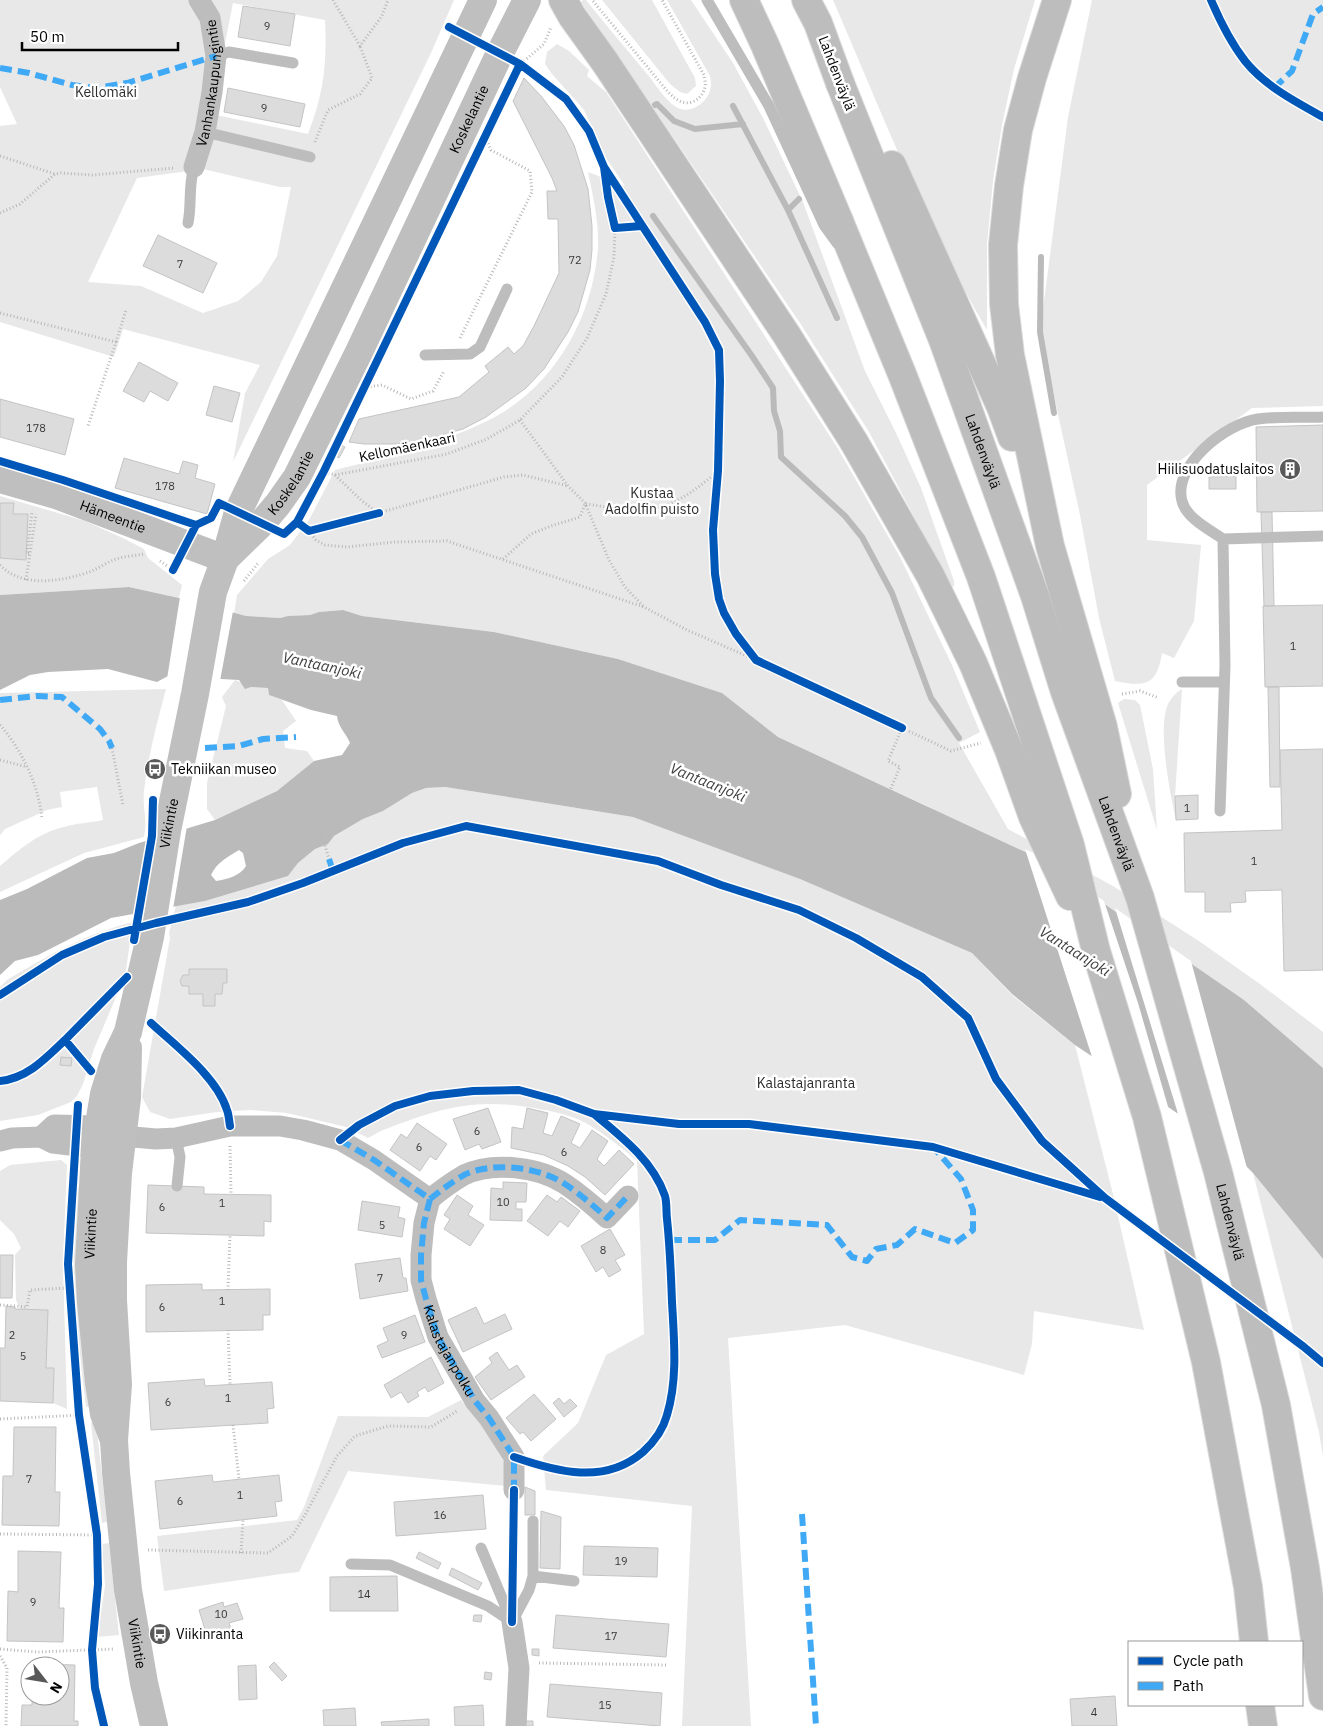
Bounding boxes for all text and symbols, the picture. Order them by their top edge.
street label: Vanhankaupungintie [192,18,225,149]
house number: 9 [264,19,270,33]
scale bar [22,20,179,52]
text: 50 m [30,27,65,46]
street label: Lahdenväylä [815,33,860,113]
street label: Koskelantie [445,82,493,156]
park label: Kellomäki [75,83,137,101]
house number: 9 [261,101,267,115]
house number: 72 [568,253,582,267]
house number: 7 [177,257,183,271]
street label: Lahdenväylä [961,411,1005,492]
house number: 178 [26,421,46,435]
street label: Kellomäenkaari [357,428,457,466]
street label: Koskelantie [264,447,318,519]
building icon: Hiilisuodatuslaitos [1278,457,1302,481]
place label: Hiilisuodatuslaitos [1158,460,1274,478]
house number: 178 [155,479,175,493]
park label: Kustaa Aadolfin puisto [605,484,699,518]
street label: Hämeentie [77,496,149,537]
house number: 1 [1290,639,1297,653]
water label: Vantaanjoki [281,647,363,683]
bus stop icon: Tekniikan museo [143,757,167,781]
water label: Vantaanjoki [667,758,749,806]
place label: Tekniikan museo [171,760,277,778]
street label: Lahdenväylä [1095,793,1139,874]
street label: Viikintie [155,796,183,850]
house number: 1 [1184,801,1191,815]
house number: 1 [1251,854,1258,868]
water label: Vantaanjoki [1036,922,1114,980]
park label: Kalastajanranta [757,1074,856,1092]
house number: 6 [474,1124,480,1138]
house number: 6 [416,1140,422,1154]
house number: 6 [561,1145,567,1159]
street label: Lahdenväylä [1212,1182,1249,1263]
house number: 10 [496,1195,510,1209]
house number: 1 [219,1196,226,1210]
house number: 6 [159,1200,165,1214]
street label: Viikintie [80,1208,101,1259]
house number: 5 [379,1218,385,1232]
house number: 8 [600,1243,606,1257]
house number: 7 [377,1271,383,1285]
house number: 1 [219,1294,226,1308]
house number: 6 [159,1300,165,1314]
street label: Kalastajanpolku [419,1303,479,1400]
house number: 2 [9,1328,15,1342]
house number: 9 [401,1328,407,1342]
house number: 5 [20,1349,26,1363]
house number: 1 [225,1391,232,1405]
house number: 6 [165,1395,171,1409]
house number: 7 [26,1472,32,1486]
house number: 1 [237,1488,244,1502]
house number: 6 [177,1494,183,1508]
house number: 16 [433,1508,447,1522]
house number: 19 [614,1554,628,1568]
house number: 14 [357,1587,371,1601]
house number: 9 [30,1595,36,1609]
house number: 10 [214,1607,228,1621]
street label: Viikintie [124,1617,150,1670]
bus stop icon: Viikinranta [148,1622,172,1646]
place label: Viikinranta [176,1625,244,1643]
house number: 17 [604,1629,618,1643]
legend [1128,1641,1303,1706]
text: Cycle path [1173,1651,1244,1670]
north arrow [20,1656,70,1706]
text: Path [1173,1676,1204,1695]
text: N [46,1679,66,1697]
house number: 15 [598,1698,612,1712]
house number: 4 [1091,1705,1098,1719]

